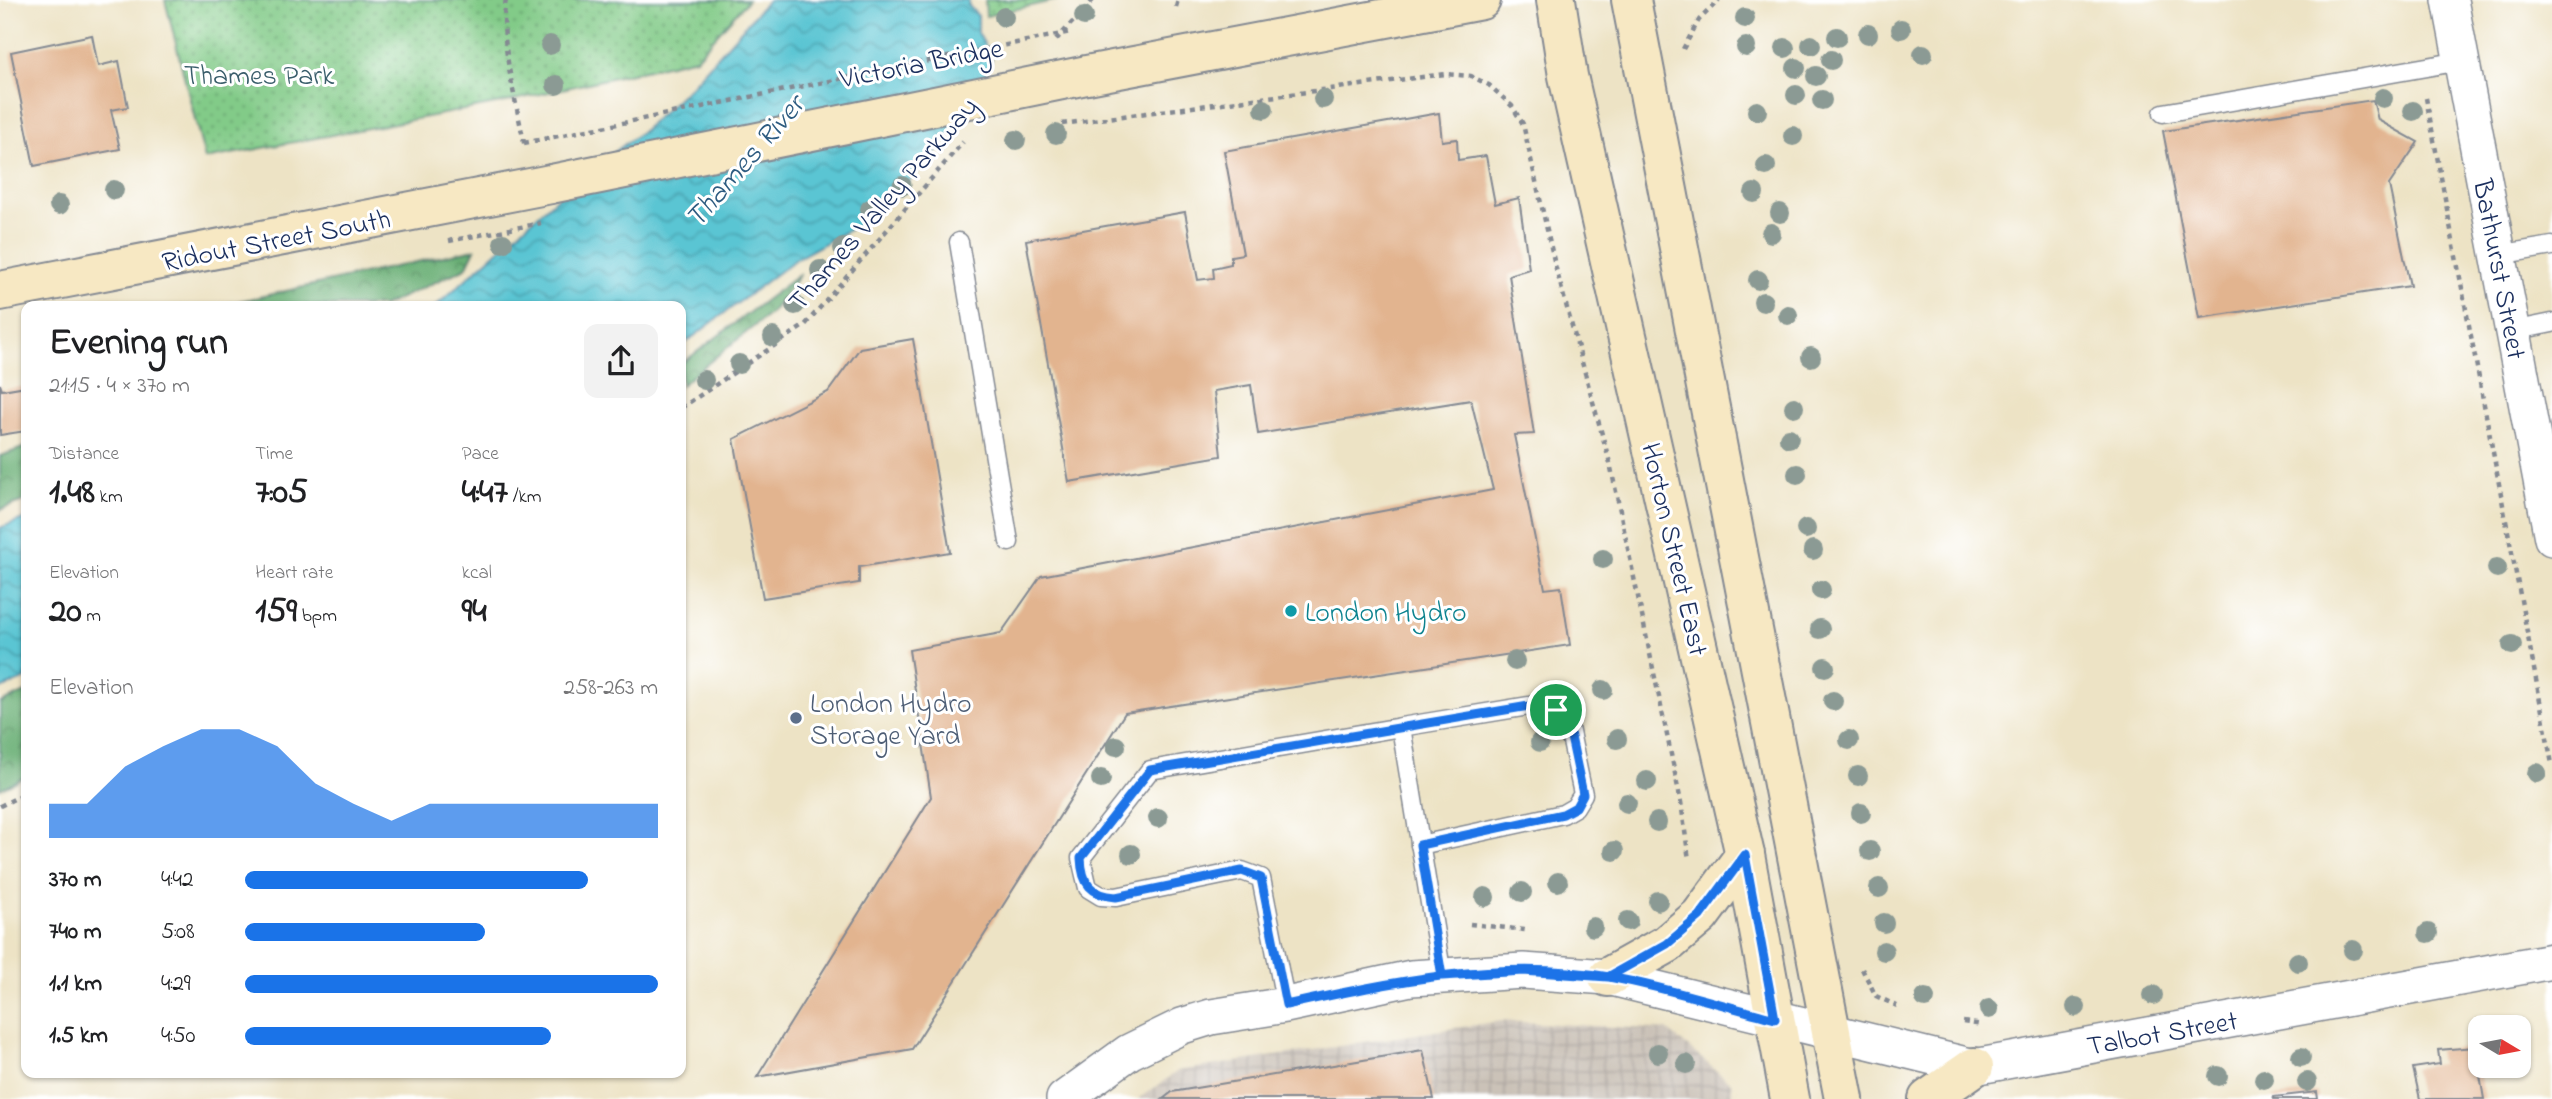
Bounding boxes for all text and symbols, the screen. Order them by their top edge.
street label: Victoria Bridge [836,29,1007,102]
park label: Thames Park [184,57,335,98]
water label: Thames River [676,84,819,239]
street label: Thames Valley Parkway [780,89,989,322]
street label: Bathurst Street [2460,175,2535,363]
street label: Ridout Street South [159,200,394,285]
text: Evening run [49,316,228,372]
button: share [584,324,658,398]
text: 21:15 · 4 × 370 m [49,370,190,403]
street label: Horton Street East [1628,439,1717,660]
text: Distance [49,441,119,468]
text: Time [255,441,293,468]
text: Pace [462,441,499,468]
text: 1.48 [49,468,95,519]
text: 7:05 [255,468,308,519]
text: 4:47 [462,468,508,519]
text: km [95,484,123,511]
text: /km [508,484,542,511]
text: Elevation [49,560,119,587]
text: Heart rate [255,560,333,587]
text: kcal [462,560,492,587]
text: 20 [49,587,82,638]
text: 159 [255,587,297,638]
text: 94 [462,587,487,638]
place label: London Hydro [1305,594,1466,635]
text: m [82,603,101,630]
text: bpm [297,603,337,630]
marker: London Hydro [1283,603,1299,619]
text: Elevation [49,672,134,705]
text: 258–263 m [564,672,658,705]
pin [1526,680,1586,740]
place label: London Hydro Storage Yard [810,685,971,758]
icon: arrive [1537,691,1575,729]
marker: London Hydro Storage Yard [788,710,804,726]
text: 370 m [49,864,102,897]
text: 4:42 [161,864,193,897]
text: 740 m [49,916,102,949]
text: 5:08 [161,916,195,949]
text: 1.1 km [49,968,102,1001]
text: 4:29 [161,968,191,1001]
street label: Talbot Street [2084,1002,2241,1069]
north arrow [2468,1015,2530,1078]
map controls [2468,1015,2531,1078]
text: 1.5 km [49,1020,108,1053]
text: 4:50 [161,1020,196,1053]

